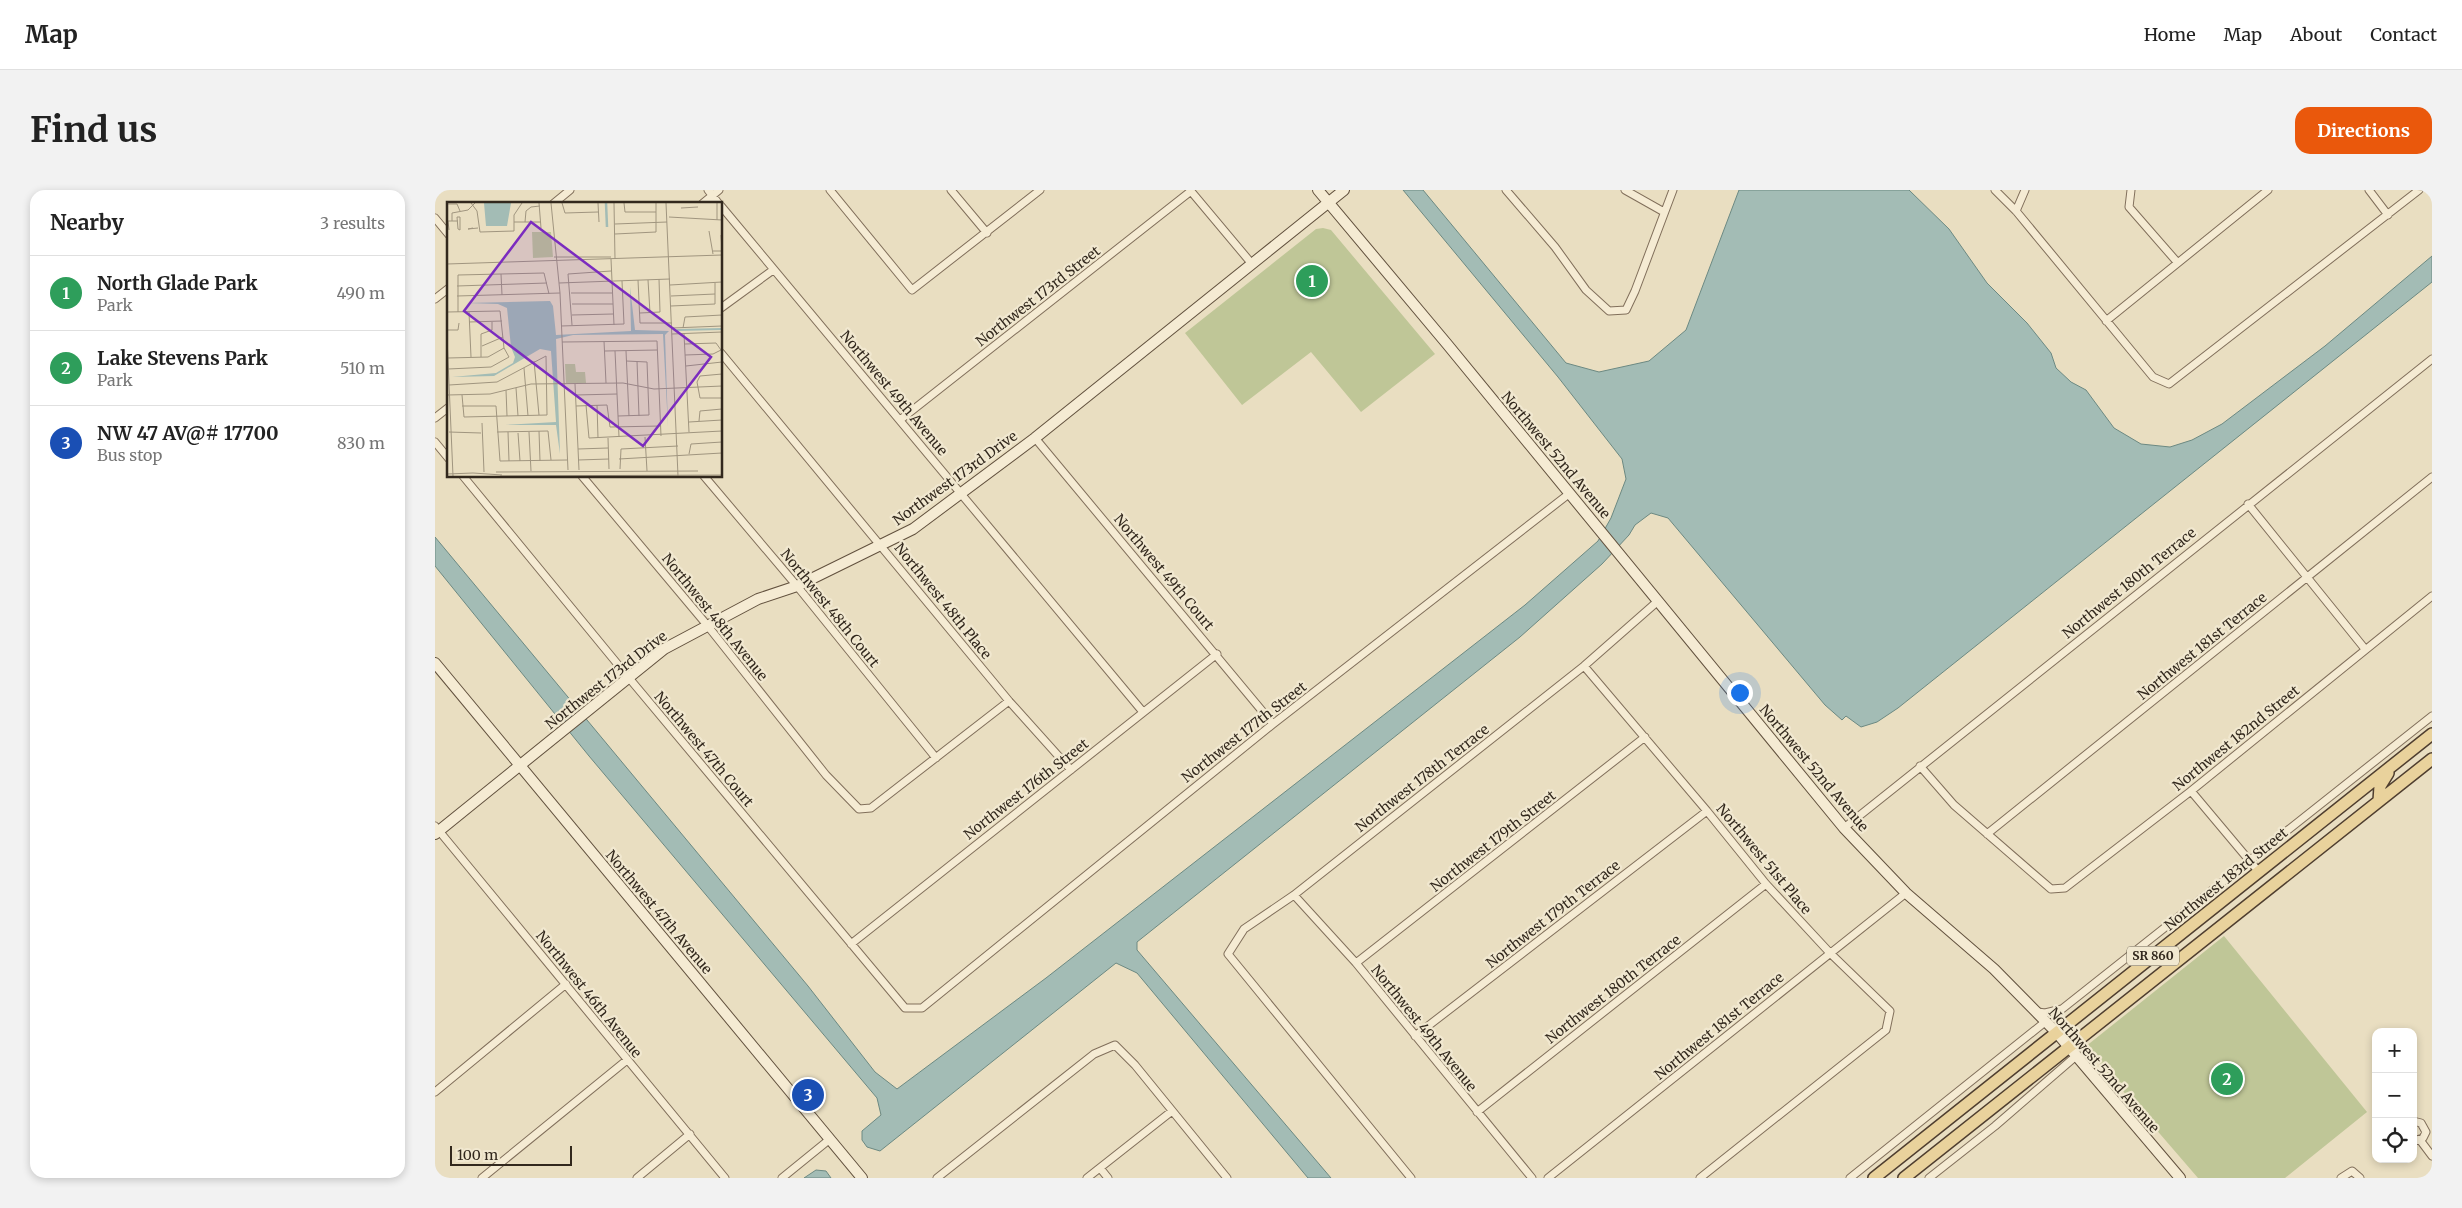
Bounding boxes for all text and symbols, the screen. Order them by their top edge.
text: Map [25,19,78,50]
text: Home [2144,23,2196,46]
text: Map [2224,23,2262,46]
text: About [2290,23,2342,46]
text: Contact [2370,23,2437,46]
button: Directions [2295,107,2432,154]
text: Find us [30,108,157,152]
inset map [447,202,723,478]
text: Nearby [50,209,124,236]
text: 3 results [320,213,385,233]
street label: Northwest 173rd Street [972,241,1104,350]
pin: 1 [1296,262,1328,300]
text: North Glade Park [97,271,258,295]
text: 1 [62,283,70,303]
text: 490 m [336,283,385,303]
text: Park [97,295,133,315]
street label: Northwest 49th Avenue [836,327,952,459]
text: Lake Stevens Park [97,346,268,370]
text: 2 [61,358,71,378]
text: 510 m [340,358,385,378]
text: Park [97,370,133,390]
street label: Northwest 52nd Avenue [1498,388,1614,522]
text: NW 47 AV@# 17700 [97,421,279,445]
street label: Northwest 173rd Drive [889,427,1021,529]
text: 3 [61,433,71,453]
text: 830 m [337,433,385,453]
text: Bus stop [97,445,162,465]
street label: Northwest 49th Court [1110,510,1218,634]
street label: Northwest 180th Terrace [2059,524,2199,642]
street label: Northwest 48th Place [891,539,995,663]
street label: Northwest 48th Court [777,545,884,671]
street label: Northwest 48th Avenue [658,550,772,684]
street label: Northwest 181st Terrace [2134,588,2270,704]
street label: Northwest 173rd Drive [542,627,670,733]
street label: Northwest 177th Street [1178,677,1310,786]
your location [1727,680,1753,706]
street label: Northwest 182nd Street [2169,681,2303,795]
street label: Northwest 47th Court [651,688,758,811]
street label: Northwest 52nd Avenue [1756,701,1872,835]
street label: Northwest 178th Terrace [1352,720,1492,836]
street label: Northwest 176th Street [960,734,1092,843]
street label: Northwest 179th Street [1427,786,1560,896]
street label: Northwest 51st Place [1713,800,1815,918]
street label: Northwest 183rd Street [2161,823,2292,934]
street label: Northwest 47th Avenue [602,846,716,978]
street label: Northwest 179th Terrace [1482,856,1624,972]
street label: Northwest 46th Avenue [532,927,646,1061]
street label: Northwest 180th Terrace [1542,931,1684,1047]
road number: SR 860 [2127,946,2179,966]
street label: Northwest 49th Avenue [1367,961,1481,1095]
street label: Northwest 181st Terrace [1651,968,1787,1084]
street label: Northwest 52nd Avenue [2045,1004,2163,1136]
map controls [2372,1028,2417,1163]
button: + [2372,1028,2417,1073]
pin: 2 [2211,1060,2243,1098]
button: − [2372,1073,2417,1118]
pin: 3 [792,1076,824,1114]
button: locate [2372,1118,2417,1163]
scale bar [450,1143,573,1166]
text: 100 m [457,1146,498,1164]

